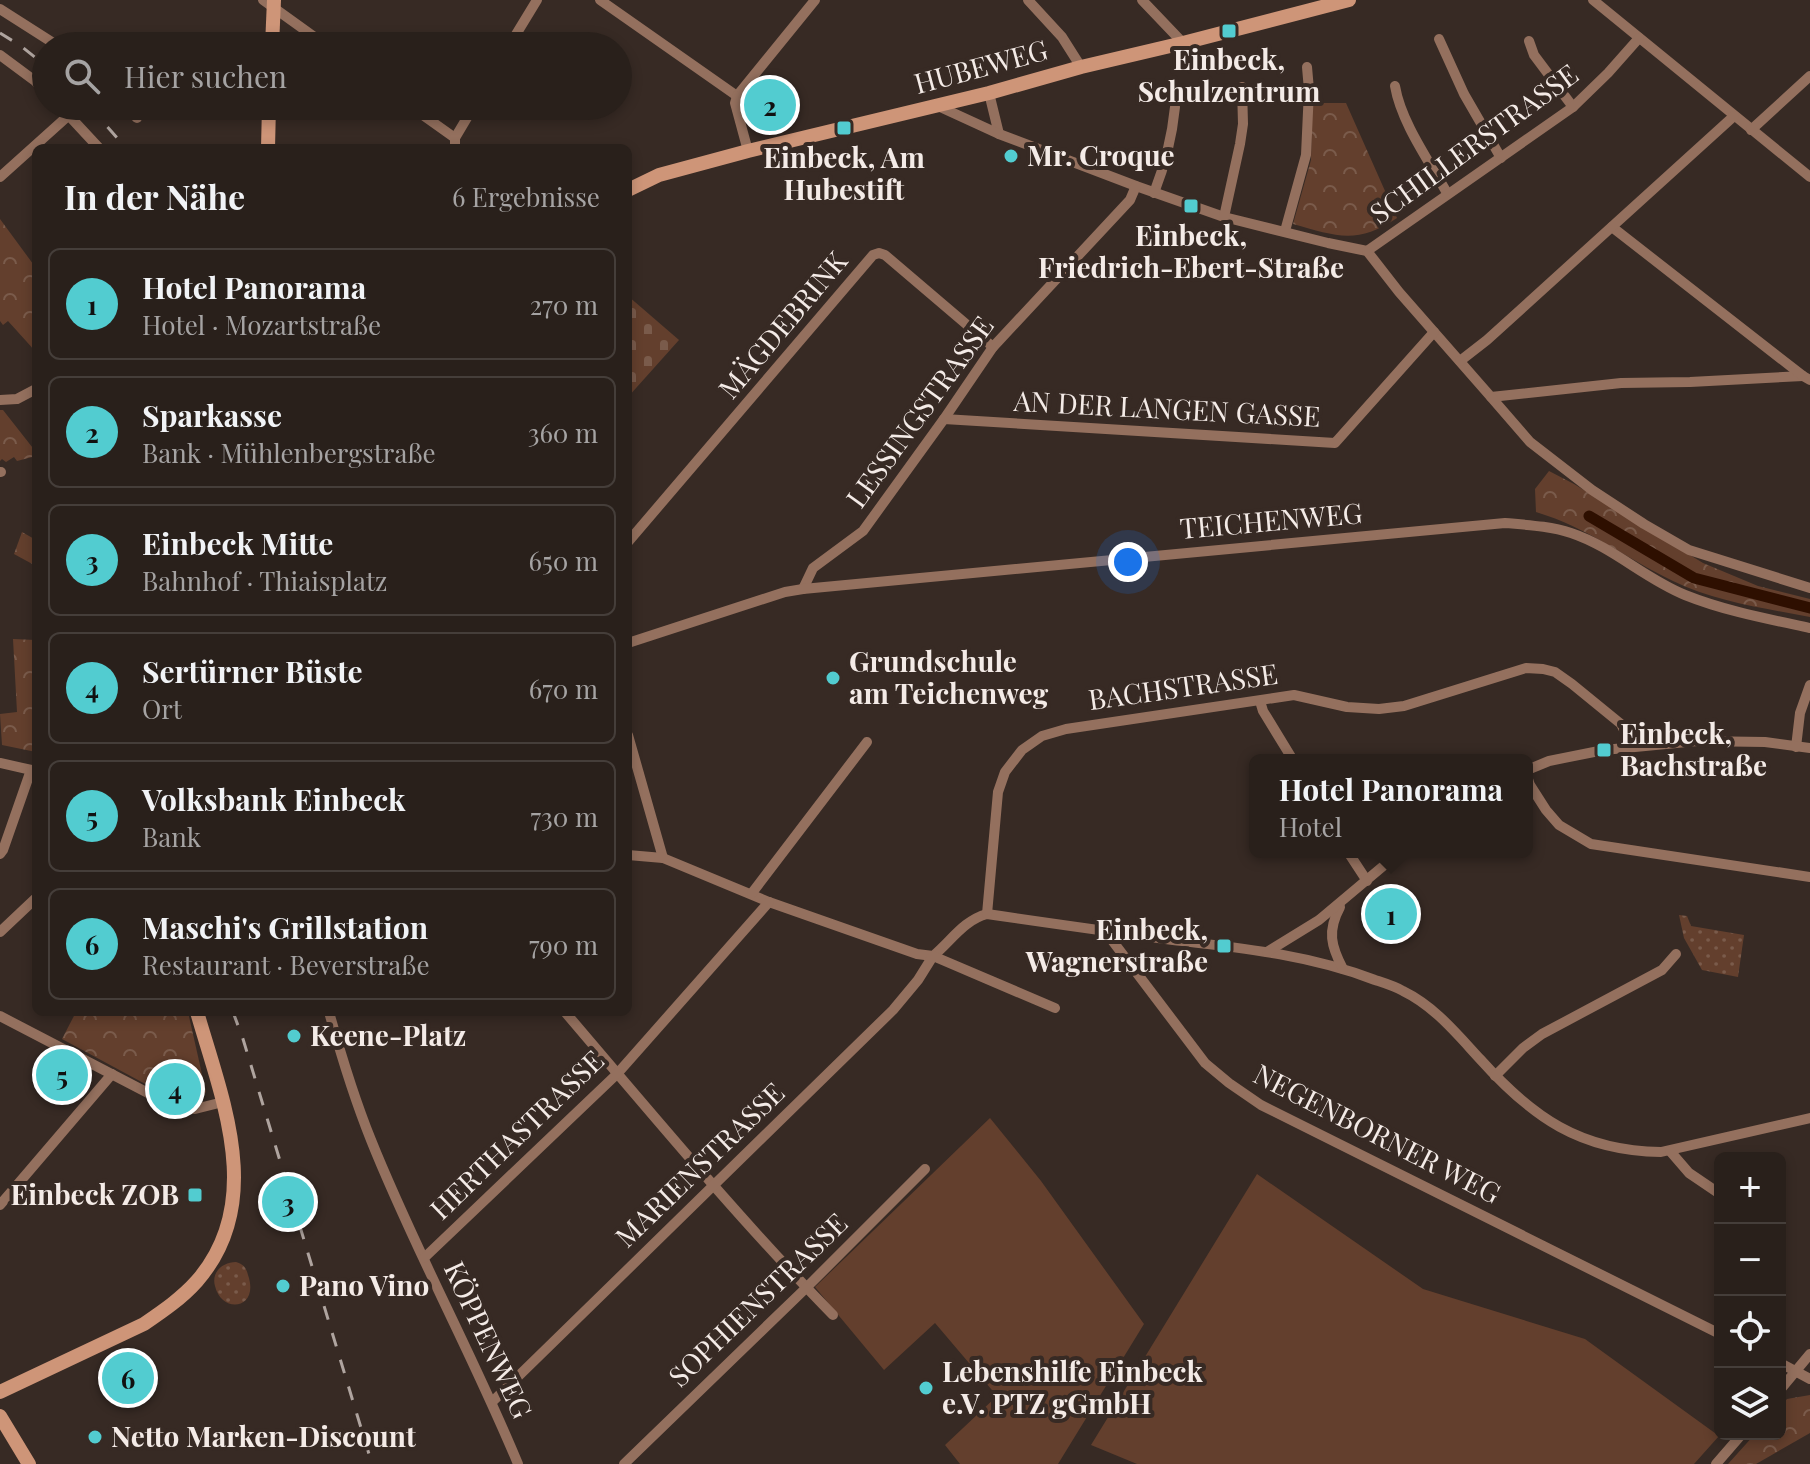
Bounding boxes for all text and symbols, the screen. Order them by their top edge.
marker: Einbeck, Schulzentrum [1220,22,1238,40]
street label: HUBEWEG [910,30,1051,101]
search box [32,32,632,120]
place label: Einbeck, Schulzentrum [1138,40,1320,109]
icon: search [60,54,104,98]
street label: SCHILLERSTRASSE [1362,55,1585,231]
text: Hier suchen [124,56,287,96]
pin: 2 [744,75,796,135]
marker: Einbeck, Am Hubestift [835,119,853,137]
place label: Mr. Croque [1027,136,1175,173]
place label: Einbeck, Am Hubestift [763,138,925,207]
marker: Mr. Croque [1002,147,1020,165]
text: In der Nähe [64,173,245,219]
text: 6 Ergebnisse [452,179,600,214]
marker: Einbeck, Friedrich-Ebert-Straße [1182,197,1200,215]
place label: Einbeck, Friedrich-Ebert-Straße [1038,216,1344,285]
street label: MÄGDEBRINK [709,242,855,405]
text: Hotel Panorama [142,267,366,307]
text: 1 [87,287,97,322]
text: 270 m [530,287,598,322]
text: Hotel · Mozartstraße [142,307,381,342]
street label: LESSINGSTRASSE [837,308,1001,514]
street label: AN DER LANGEN GASSE [1012,381,1321,434]
text: Sparkasse [142,395,282,435]
text: 2 [85,415,99,450]
text: 360 m [528,415,598,450]
text: Bank · Mühlenbergstraße [142,435,436,470]
street label: TEICHENWEG [1178,493,1364,546]
text: Einbeck Mitte [142,523,333,563]
your location [1108,542,1148,582]
text: 3 [86,543,98,578]
text: 650 m [529,543,598,578]
text: Bahnhof · Thiaisplatz [142,563,387,598]
place label: Grundschule am Teichenweg [849,642,1049,711]
text: Sertürner Büste [142,651,363,691]
street label: BACHSTRASSE [1086,654,1280,717]
marker: Grundschule am Teichenweg [824,669,842,687]
text: 4 [85,671,99,706]
text: 670 m [529,671,598,706]
text: Ort [142,691,182,726]
place label: Einbeck, Bachstraße [1620,714,1767,783]
marker: Einbeck, Bachstraße [1595,741,1613,759]
popup [1249,754,1533,858]
text: Hotel Panorama [1279,769,1503,809]
text: Volksbank Einbeck [142,779,406,819]
text: 5 [86,799,98,834]
text: 730 m [531,799,598,834]
text: Hotel [1279,809,1342,844]
text: Bank [142,819,201,854]
pin: 1 [1365,884,1417,944]
text: Maschi's Grillstation [142,907,428,947]
place label: Einbeck, Wagnerstraße [1025,910,1208,979]
text: 6 [85,927,99,962]
text: 790 m [529,927,598,962]
marker: Einbeck, Wagnerstraße [1215,937,1233,955]
text: Restaurant · Beverstraße [142,947,430,982]
place label: Keene-Platz [310,1016,466,1053]
marker: Keene-Platz [285,1027,303,1045]
street label: HERTHASTRASSE [421,1041,611,1226]
pin: 5 [36,1045,88,1105]
street label: NEGENBORNER WEG [1248,1054,1507,1211]
pin: 4 [149,1059,201,1119]
street label: MARIENSTRASSE [606,1074,791,1254]
map controls [1714,1152,1786,1440]
button: + [1714,1152,1786,1224]
pin: 3 [262,1172,314,1232]
place label: Einbeck ZOB [10,1175,179,1212]
marker: Einbeck ZOB [186,1186,204,1204]
street label: SOPHIENSTRASSE [660,1204,854,1394]
button: − [1714,1224,1786,1296]
street label: KÖPPENWEG [437,1255,542,1424]
place label: Pano Vino [299,1266,429,1303]
marker: Pano Vino [274,1277,292,1295]
button: locate [1714,1296,1786,1368]
pin: 6 [102,1348,154,1408]
place label: Lebenshilfe Einbeck e.V. PTZ gGmbH [942,1352,1203,1421]
button: layers [1714,1368,1786,1440]
marker: Lebenshilfe Einbeck e.V. PTZ gGmbH [917,1379,935,1397]
place label: Netto Marken-Discount [111,1417,416,1454]
marker: Netto Marken-Discount [86,1428,104,1446]

